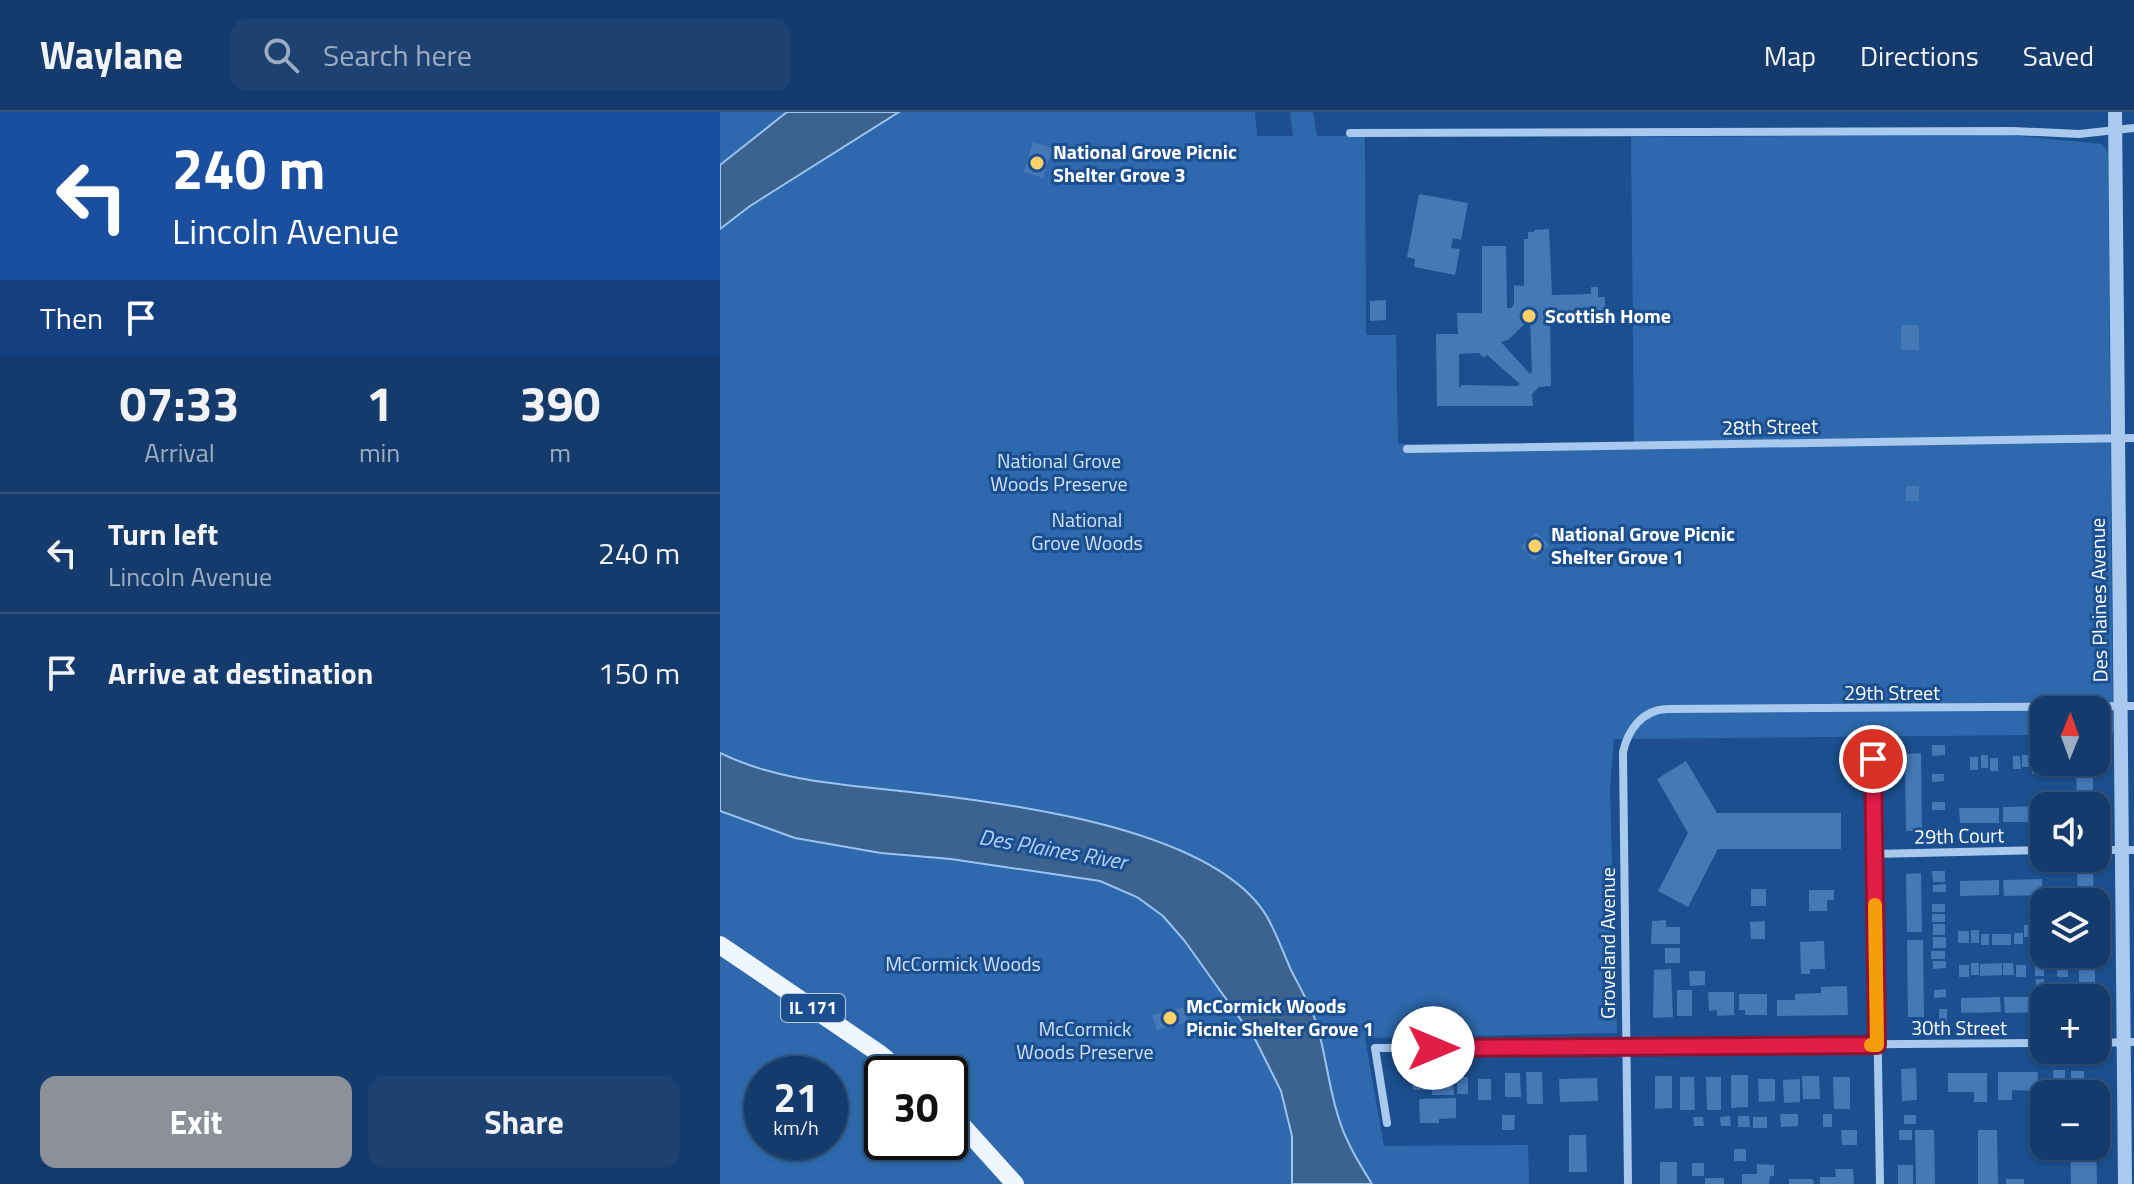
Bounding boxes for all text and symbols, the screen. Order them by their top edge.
search box [231,19,791,91]
text: Waylane [40,26,183,84]
text: Search here [323,32,472,78]
icon: search [259,33,303,77]
text: Map [1764,34,1816,77]
text: Directions [1860,34,1979,77]
text: Saved [2023,34,2094,77]
text: 240 m [172,126,325,211]
place label: National Grove Picnic Shelter Grove 3 [1053,136,1237,190]
icon: left [40,144,144,248]
marker: National Grove Picnic Shelter Grove 3 [1028,154,1046,172]
text: Lincoln Avenue [172,203,399,258]
text: Then [40,295,103,341]
icon: arrive [119,296,163,340]
place label: Scottish Home [1545,300,1671,331]
marker: Scottish Home [1520,307,1538,325]
text: 07:33 [120,367,239,440]
text: 1 [366,367,393,440]
text: 390 [520,367,600,440]
street label: 28th Street [1722,410,1818,443]
text: Arrival [144,433,215,472]
text: min [359,433,400,472]
text: m [549,433,571,472]
park label: National Grove Woods Preserve [990,445,1128,499]
park label: National Grove Woods [1031,504,1143,558]
text: Turn left [108,511,218,557]
street label: Des Plaines Avenue [2082,517,2115,683]
place label: National Grove Picnic Shelter Grove 1 [1551,518,1735,572]
text: 240 m [598,530,680,576]
icon: left [40,531,84,575]
marker: National Grove Picnic Shelter Grove 1 [1526,537,1544,555]
text: Lincoln Avenue [108,557,272,596]
text: Arrive at destination [108,650,373,696]
text: 150 m [598,650,680,696]
icon: arrive [40,651,84,695]
street label: 29th Street [1844,677,1940,708]
north arrow [2030,696,2110,776]
map controls [2030,696,2110,1160]
pin [1839,725,1907,793]
icon: arrive [1851,737,1895,781]
button: sound [2030,792,2110,872]
water label: Des Plaines River [977,819,1132,879]
street label: 29th Court [1914,819,2004,852]
street label: Groveland Avenue [1592,867,1623,1019]
button: layers [2030,888,2110,968]
park label: McCormick Woods [885,948,1041,979]
button: + [2030,984,2110,1064]
place label: McCormick Woods Picnic Shelter Grove 1 [1186,990,1374,1044]
road number: IL 171 [781,994,845,1022]
position arrow [1391,1006,1475,1090]
marker: McCormick Woods Picnic Shelter Grove 1 [1161,1009,1179,1027]
street label: 30th Street [1911,1012,2007,1043]
park label: McCormick Woods Preserve [1016,1013,1154,1067]
speed limit sign: 30 [864,1056,968,1160]
text: 21 [774,1067,818,1128]
button: Exit [40,1076,352,1168]
button: Share [368,1076,680,1168]
button: − [2030,1080,2110,1160]
text: km/h [773,1112,819,1143]

